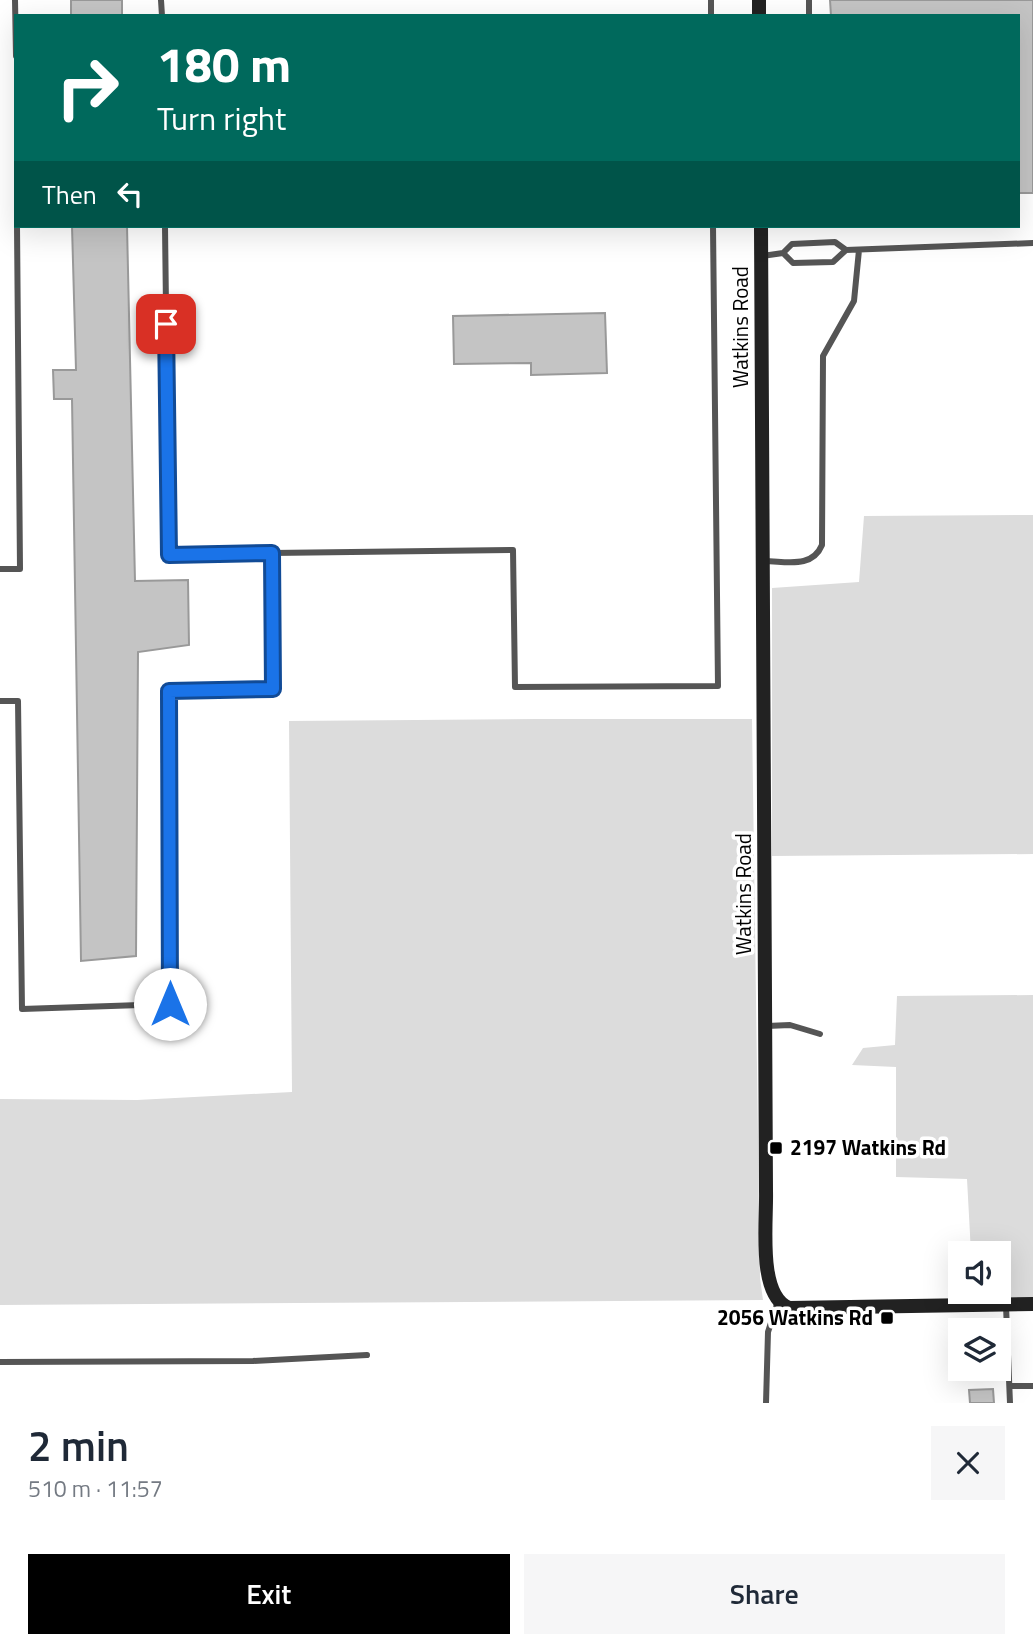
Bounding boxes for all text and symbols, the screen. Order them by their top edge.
text: 180 m [157,26,291,101]
icon: right [42,42,133,133]
text: Turn right [157,94,286,142]
text: Then [42,175,97,214]
icon: left [111,175,149,213]
street label: Watkins Road [724,266,756,388]
pin [136,294,196,354]
icon: arrive [147,305,185,343]
street label: Watkins Road [727,833,759,955]
position arrow [133,967,207,1041]
place label: 2197 Watkins Rd [790,1131,946,1163]
marker: 2197 Watkins Rd [768,1140,784,1156]
map controls [948,1241,1011,1381]
button: sound [948,1241,1011,1304]
place label: 2056 Watkins Rd [717,1301,873,1333]
marker: 2056 Watkins Rd [879,1310,895,1326]
button: layers [948,1318,1011,1381]
text: 2 min [28,1413,129,1477]
button: close [931,1426,1005,1500]
text: 510 m · 11:57 [28,1471,163,1506]
button: Exit [28,1554,510,1634]
button: Share [524,1554,1005,1634]

